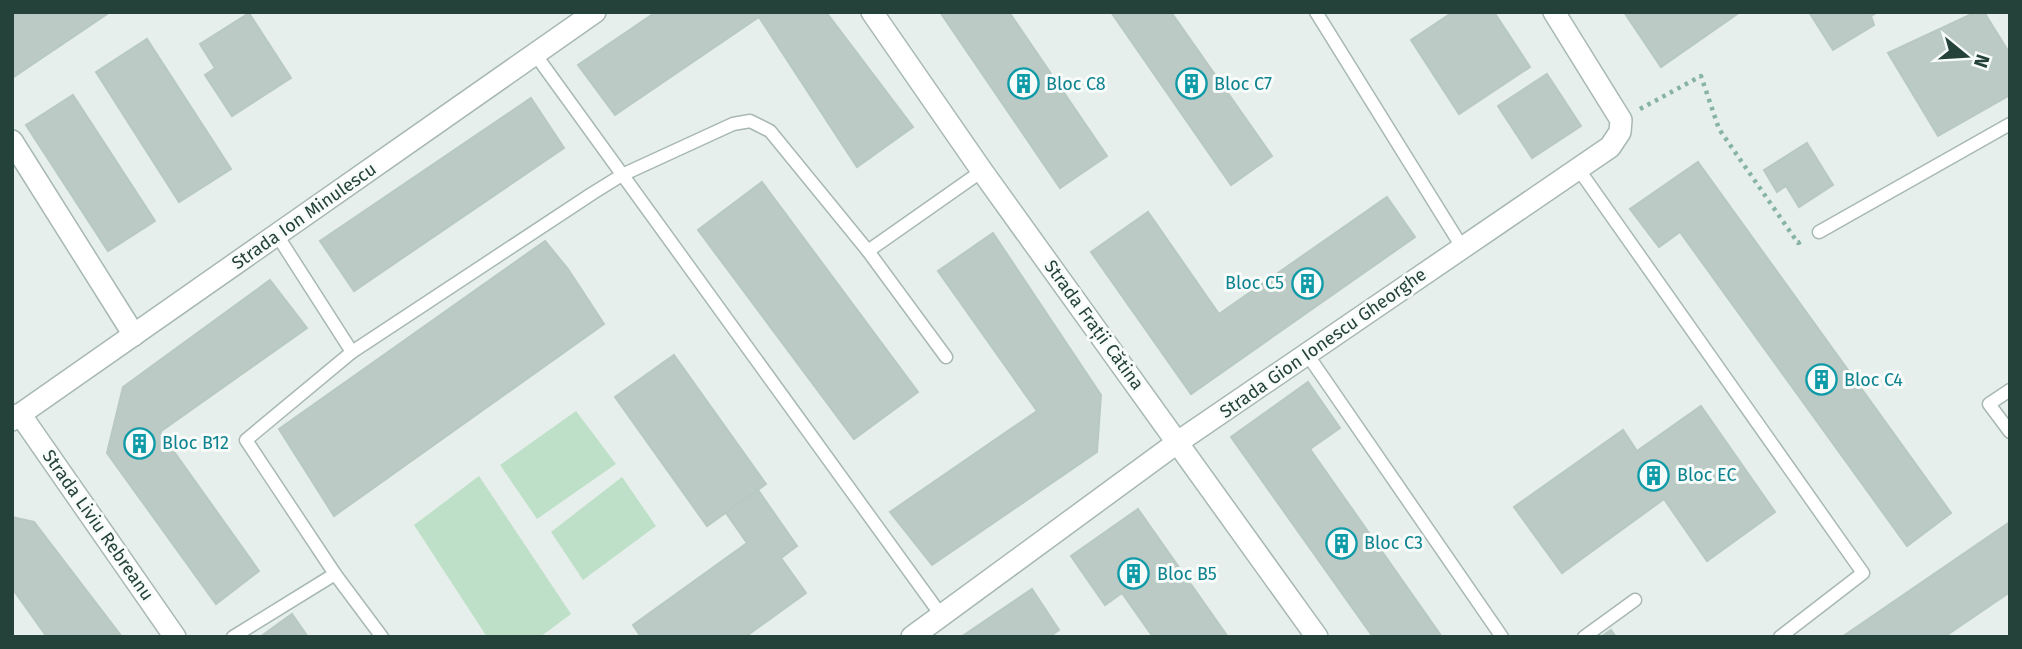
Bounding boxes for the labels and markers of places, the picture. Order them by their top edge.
building icon: Bloc C8 [1006,67,1040,101]
building icon: Bloc C7 [1174,67,1208,101]
place label: Bloc C8 [1046,73,1106,95]
place label: Bloc C7 [1214,73,1272,95]
building icon: Bloc C5 [1290,266,1324,300]
place label: Bloc C5 [1225,272,1284,294]
building icon: Bloc C4 [1804,363,1838,397]
place label: Bloc C4 [1844,369,1903,391]
building icon: Bloc B12 [122,426,156,460]
place label: Bloc B12 [162,432,229,454]
building icon: Bloc EC [1637,458,1671,492]
place label: Bloc EC [1677,464,1737,486]
building icon: Bloc C3 [1324,526,1358,560]
place label: Bloc C3 [1364,532,1423,554]
building icon: Bloc B5 [1117,557,1151,591]
place label: Bloc B5 [1157,563,1217,585]

